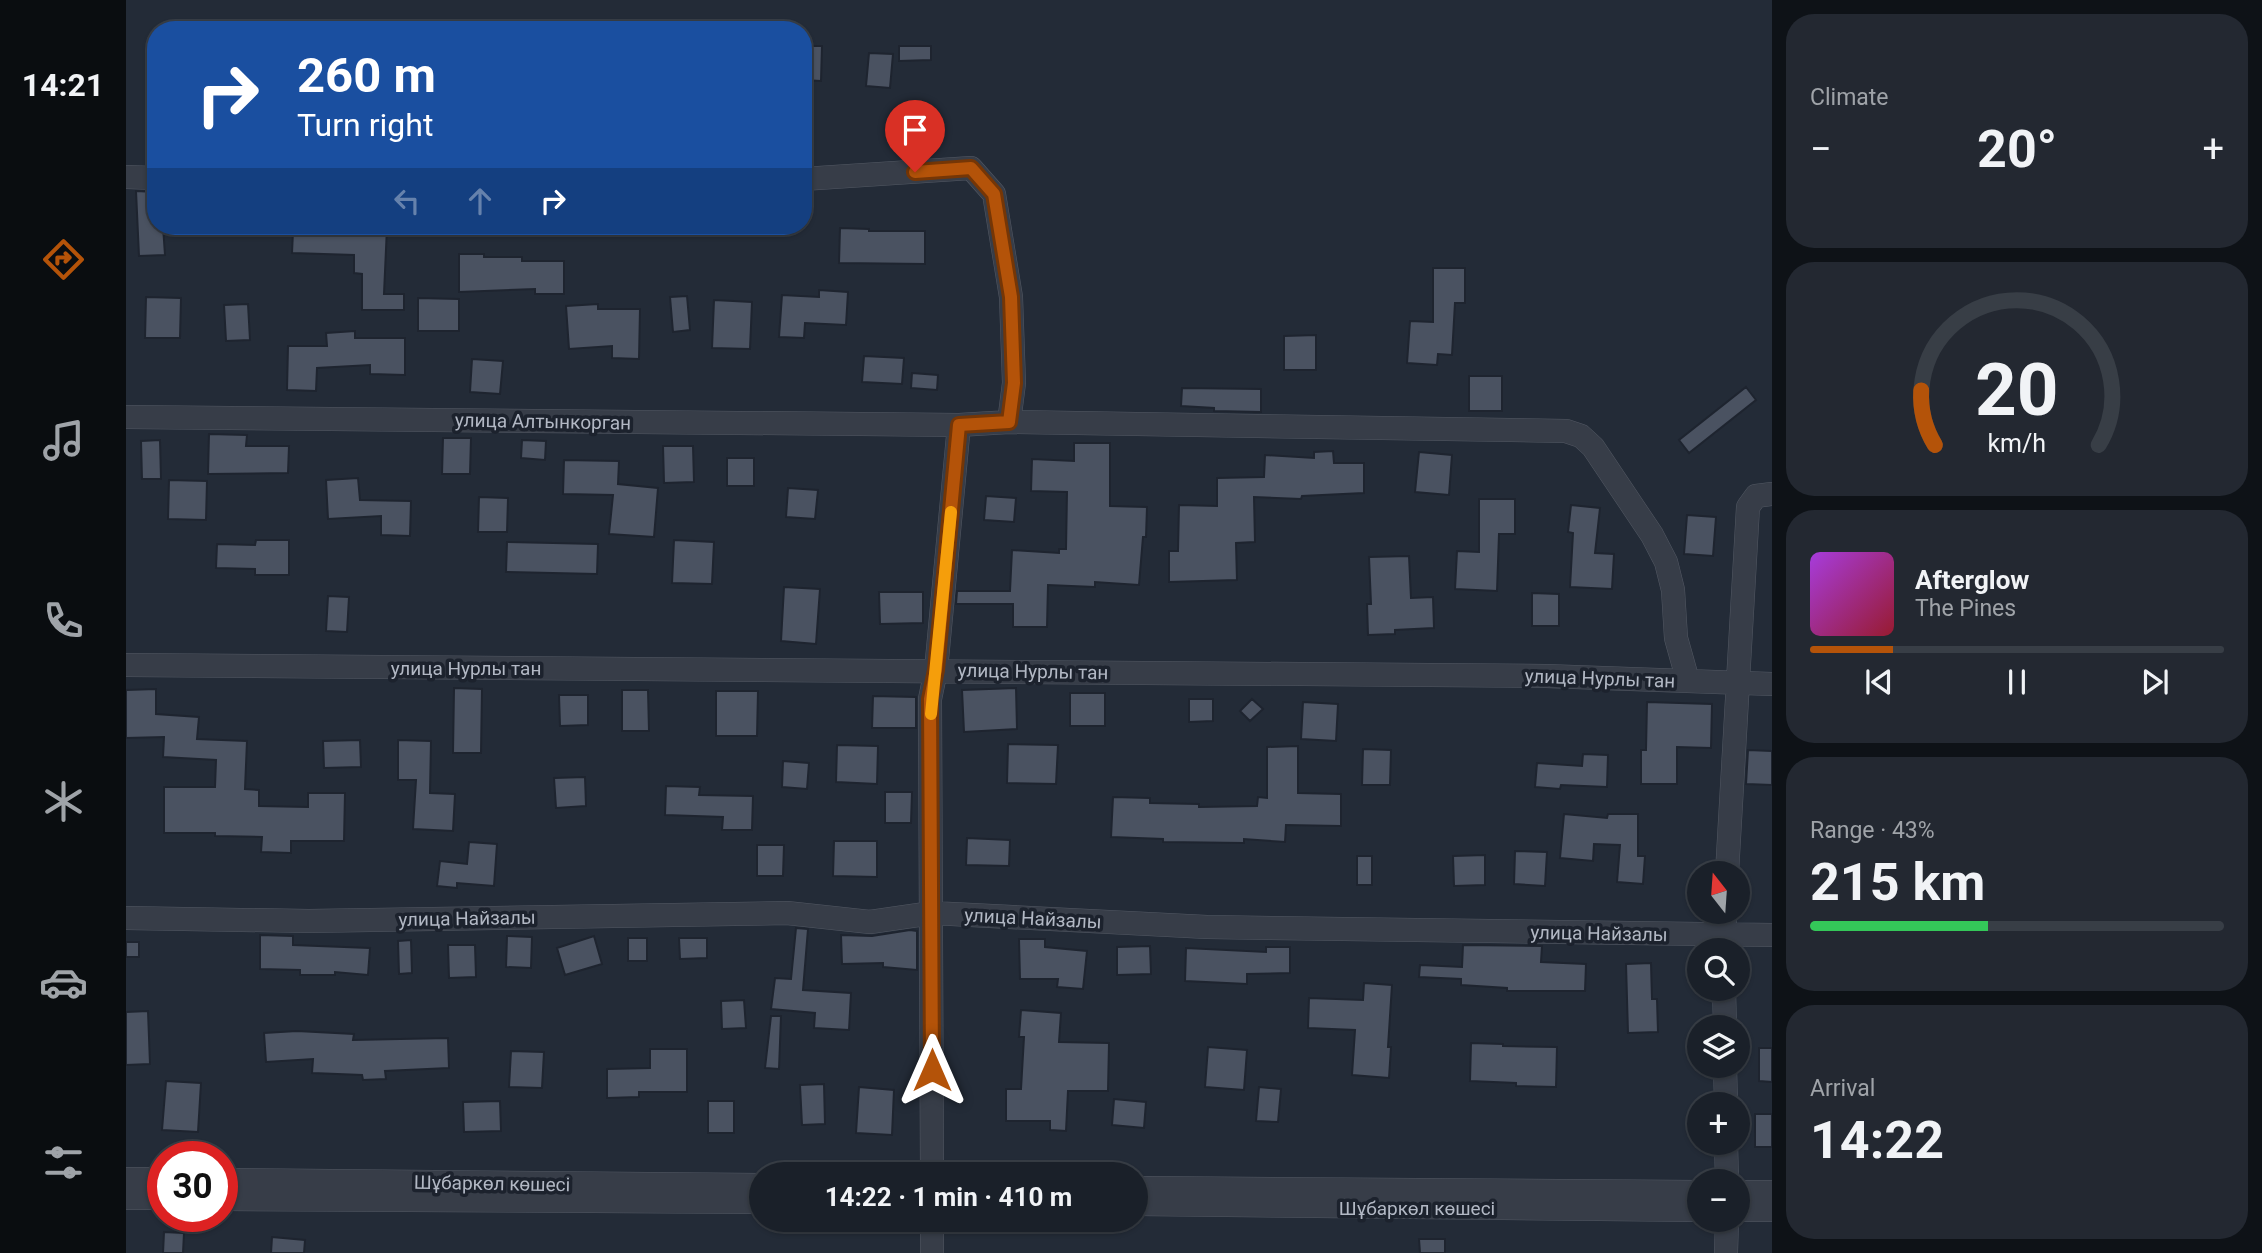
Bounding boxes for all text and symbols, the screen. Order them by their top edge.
text: 260 m [297,47,436,104]
icon: right [182,49,273,140]
text: 14:21 [22,66,104,104]
text: Climate [1810,84,1889,111]
pin [885,100,945,172]
text: Turn right [297,106,433,144]
icon: arrive [896,111,934,149]
text: 20° [1977,119,2057,180]
text: − [1810,127,1832,171]
text: + [2202,127,2224,171]
icon: left [388,182,426,220]
icon: ahead [461,182,499,220]
icon: right [534,182,572,220]
icon: directions [39,235,88,284]
text: 20 [1975,347,2059,433]
street label: улица Алтынкорган [455,408,631,435]
icon: music [39,416,88,465]
text: km/h [1988,428,2046,457]
text: Afterglow [1915,565,2029,595]
text: The Pines [1915,595,2016,622]
icon: phone [39,596,88,645]
street label: улица Нурлы тан [391,657,541,680]
street label: улица Нурлы тан [957,659,1109,684]
icon: previous [1860,663,1898,701]
icon: pause [1998,663,2036,701]
icon: next [2136,663,2174,701]
street label: улица Нурлы тан [1524,664,1676,693]
icon: climate [39,777,88,826]
text: Range · 43% [1810,817,1935,844]
text: 215 km [1810,852,1985,913]
north arrow [1687,861,1750,924]
map controls [1687,861,1750,1232]
street label: улица Найзалы [964,903,1102,934]
street label: улица Найзалы [398,906,536,931]
street label: улица Найзалы [1530,921,1668,946]
button: search [1687,938,1750,1001]
icon: car [39,958,88,1007]
button: layers [1687,1015,1750,1078]
position arrow [895,1033,969,1107]
text: Arrival [1810,1075,1875,1102]
button: + [1687,1092,1750,1155]
text: 14:22 [1810,1110,1944,1171]
icon: filters [39,1138,88,1187]
speed limit sign: 30 [147,1141,238,1232]
button: − [1687,1169,1750,1232]
street label: Шұбаркөл көшесі [414,1171,570,1196]
text: 14:22 · 1 min · 410 m [825,1182,1072,1212]
street label: Шұбаркөл көшесі [1339,1197,1495,1220]

